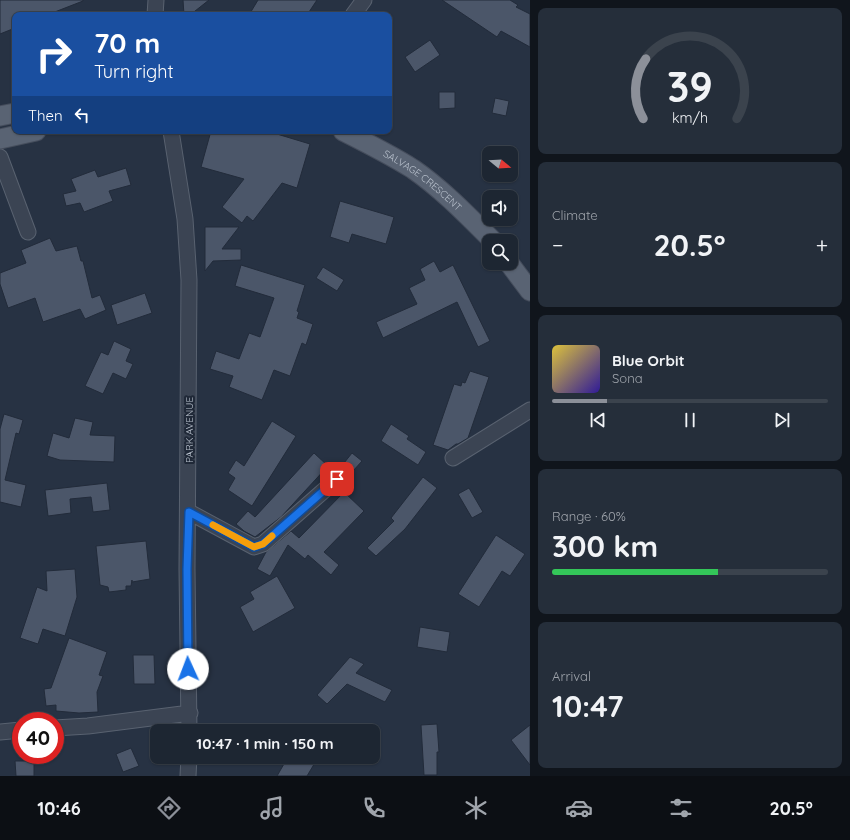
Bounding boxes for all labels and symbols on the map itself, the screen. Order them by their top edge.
north arrow [482,146,518,182]
street label: SALVAGE CRESCENT [381,147,465,214]
street label: PARK AVENUE [183,397,196,463]
pin [320,462,354,496]
position arrow [167,648,209,690]
speed limit sign: 40 [12,712,64,764]

